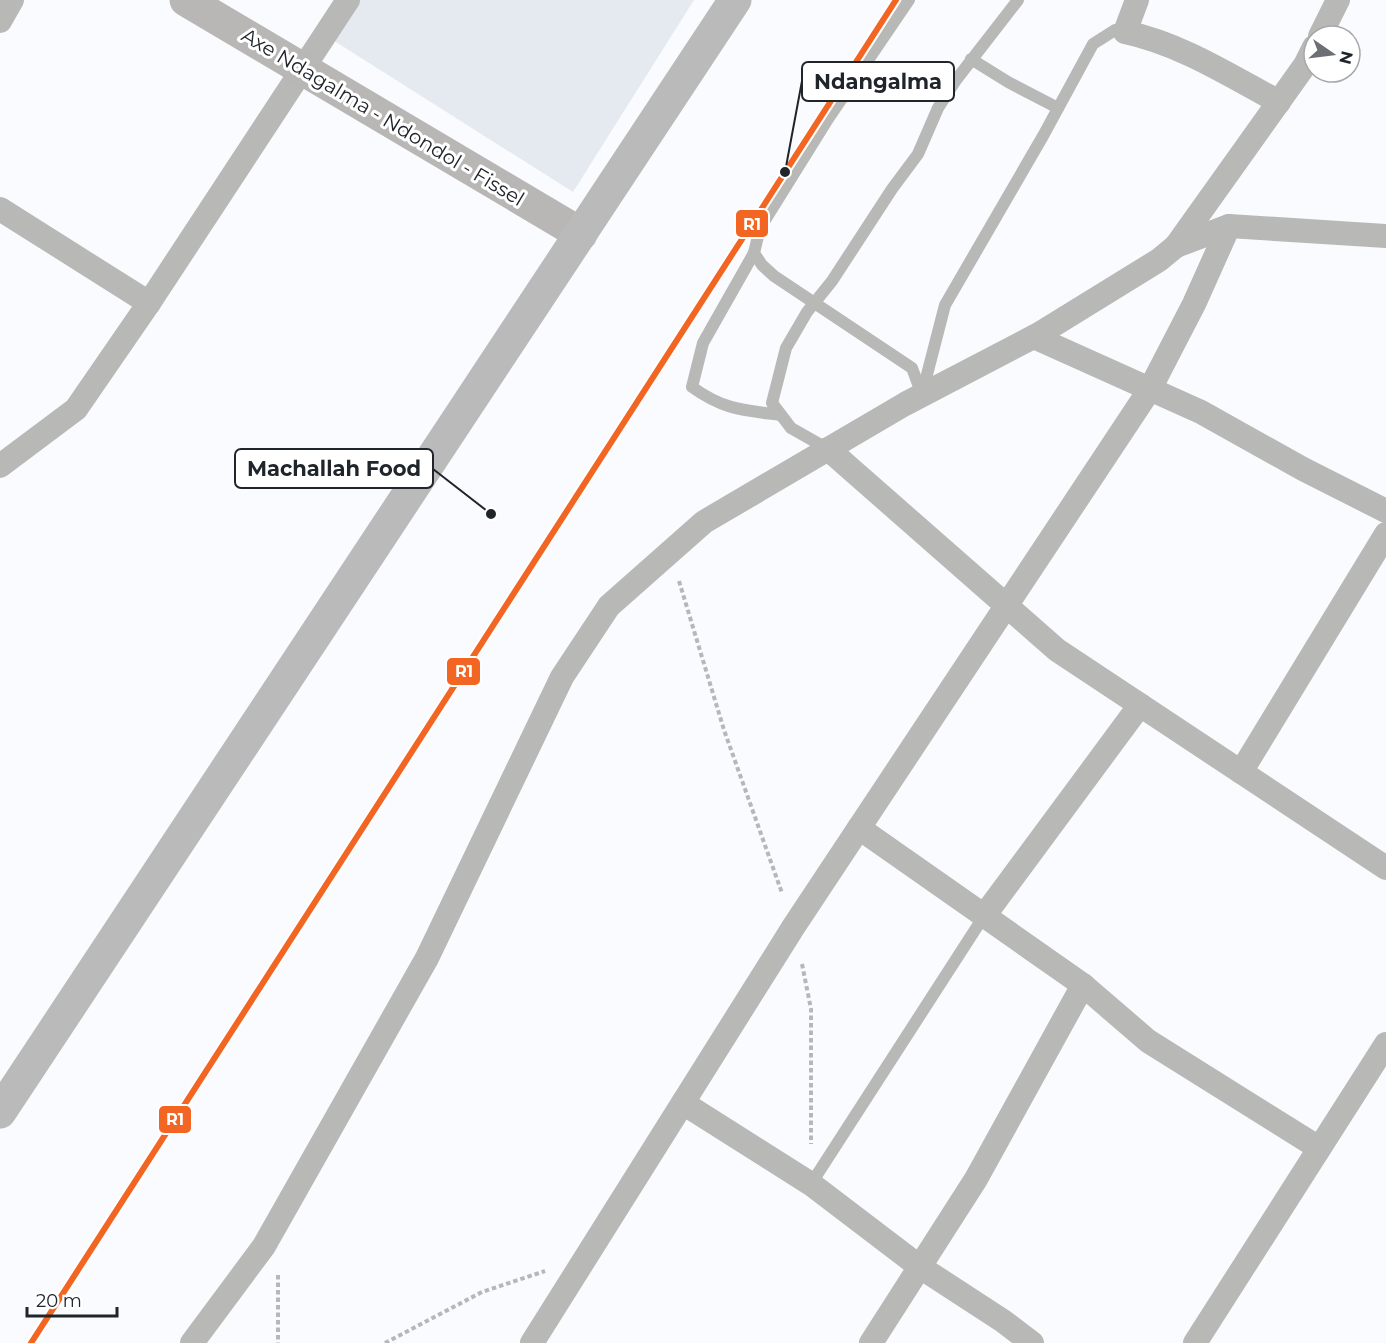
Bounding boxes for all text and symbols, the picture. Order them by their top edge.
street label: Axe Ndagalma - Ndondol - Fissel [237,23,529,211]
north arrow [1302,24,1362,84]
text: N [1335,49,1357,66]
callout: Ndangalma [802,62,954,101]
text: Ndangalma [814,69,942,94]
line badge: R1 [735,209,769,238]
text: R1 [743,215,761,234]
callout: Machallah Food [235,449,433,488]
text: Machallah Food [247,456,421,481]
line badge: R1 [446,657,481,686]
text: R1 [455,662,473,681]
line badge: R1 [158,1105,192,1134]
text: R1 [166,1110,184,1129]
scale bar [27,1280,117,1318]
text: 20 m [36,1290,82,1312]

